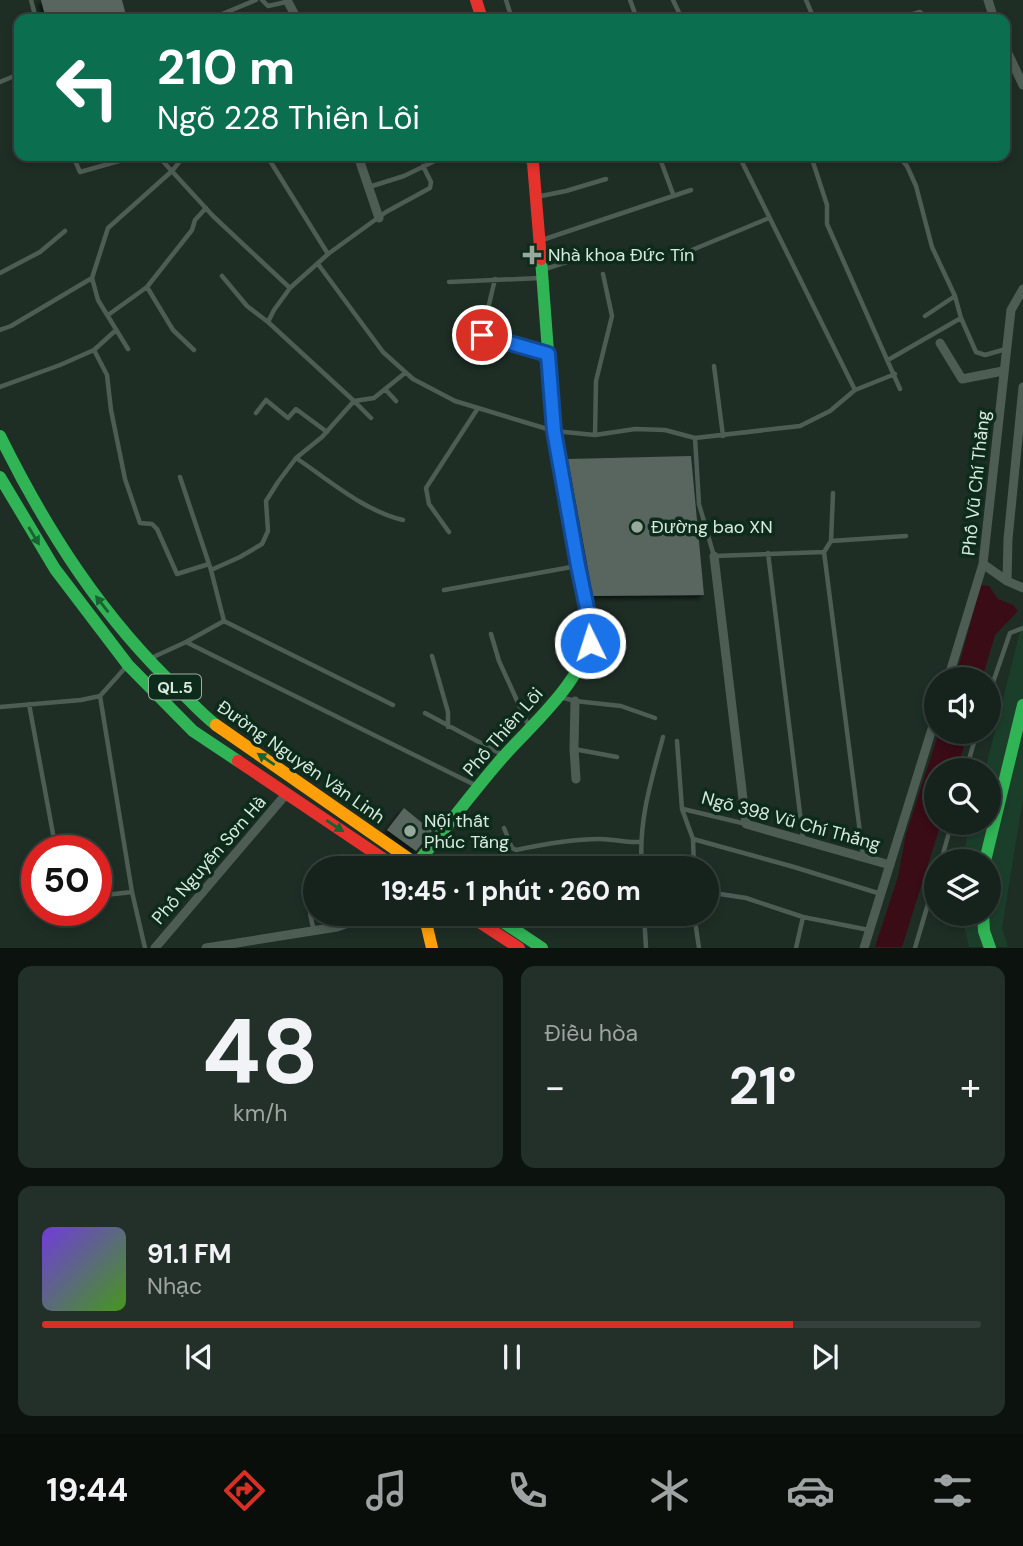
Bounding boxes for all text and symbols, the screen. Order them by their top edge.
text: 210 m [157,35,295,99]
icon: left [42,42,133,133]
text: Ngõ 228 Thiên Lôi [157,97,420,139]
place label: Nhà khoa Đức Tín [548,243,694,267]
marker: Nhà khoa Đức Tín [522,245,542,265]
pin [452,305,512,365]
icon: arrive [463,316,501,354]
street label: Phố Vũ Chí Thắng [956,409,996,557]
place label: Đường bao XN [651,515,773,539]
marker: Đường bao XN [629,519,645,535]
one-way arrow [28,526,41,545]
one-way arrow [95,595,110,613]
position arrow [553,606,627,680]
map controls [924,667,1001,926]
button: sound [924,667,1001,744]
road number: QL.5 [149,674,201,700]
street label: Phố Thiên Lôi [458,682,548,782]
street label: Đường Nguyễn Văn Linh [212,695,390,829]
one-way arrow [257,752,275,766]
button: search [924,758,1001,835]
street label: Ngõ 398 Vũ Chí Thắng [699,786,883,856]
street label: Phố Nguyễn Sơn Hà [146,791,272,929]
place label: Nội thất Phúc Tăng [424,809,509,854]
one-way arrow [326,819,344,833]
marker: Nội thất Phúc Tăng [402,823,418,839]
speed limit sign: 50 [21,835,112,926]
button: layers [924,849,1001,926]
text: 19:45 · 1 phút · 260 m [381,874,641,908]
text: 48 [202,993,319,1111]
text: Điều hòa [545,1018,638,1048]
text: 21° [729,1052,797,1120]
text: − [545,1062,565,1112]
text: + [960,1062,981,1112]
text: km/h [233,1098,287,1128]
text: 91.1 FM [147,1237,232,1271]
text: Nhạc [147,1271,202,1301]
icon: previous [180,1338,218,1376]
icon: pause [493,1338,531,1376]
icon: next [806,1338,844,1376]
icon: directions [220,1466,269,1515]
icon: music [362,1466,411,1515]
icon: phone [503,1466,552,1515]
icon: climate [645,1466,694,1515]
icon: car [786,1466,835,1515]
icon: filters [928,1466,977,1515]
text: 19:44 [46,1469,128,1511]

